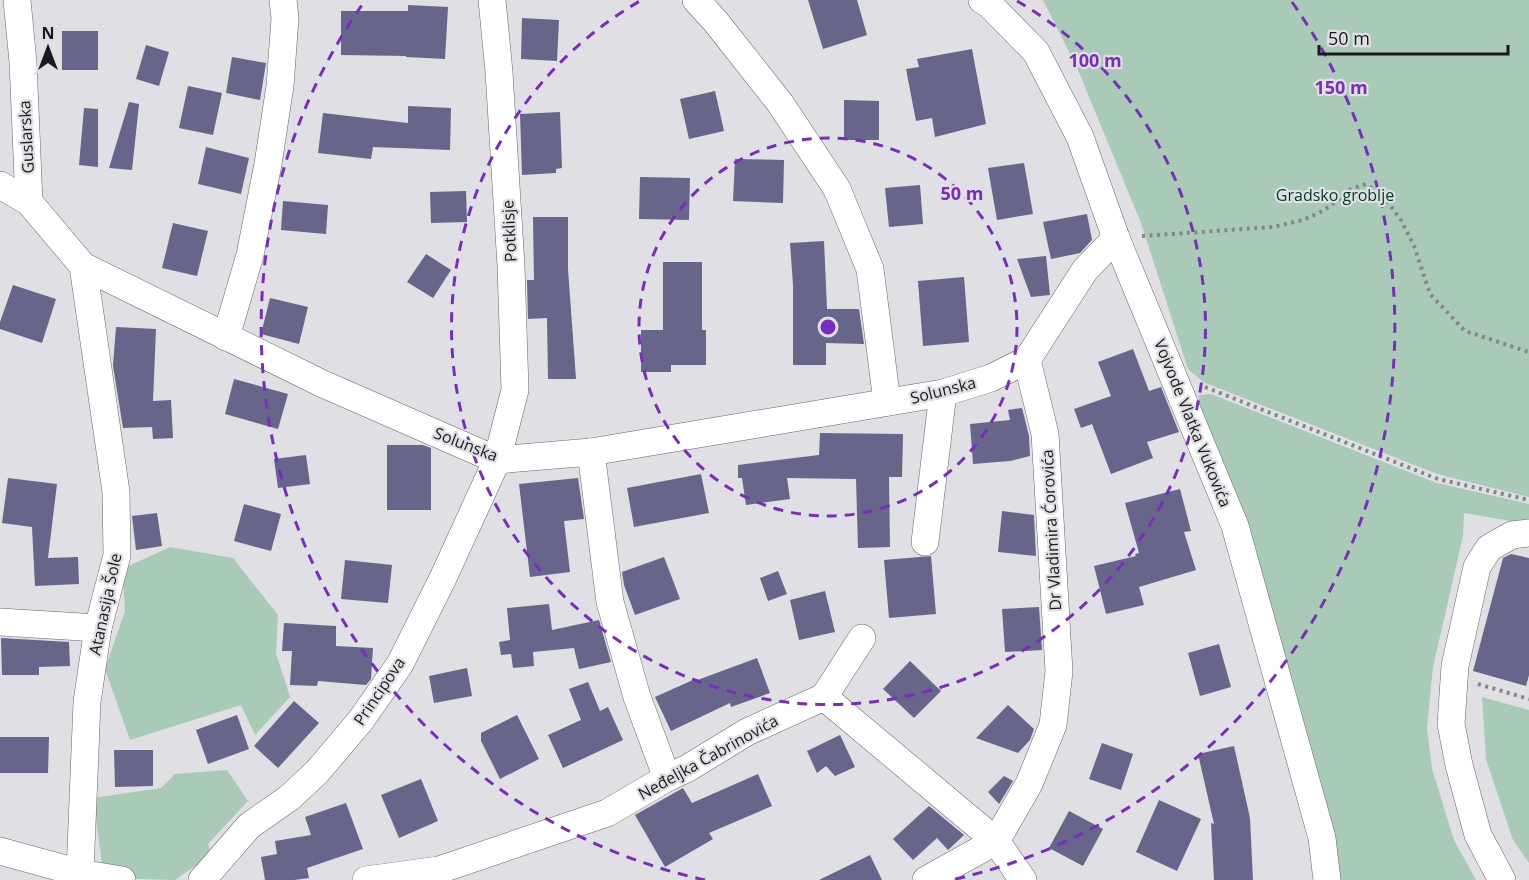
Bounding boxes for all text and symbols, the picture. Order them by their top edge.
north arrow [18,18,78,78]
scale bar [1319,18,1508,56]
text: N [41,22,55,44]
text: 50 m [1328,26,1370,50]
text: 100 m [1068,48,1122,72]
text: 150 m [1314,75,1368,99]
street label: Guslarska [13,100,39,174]
text: 50 m [941,181,983,205]
park label: Gradsko groblje [1276,184,1394,206]
street label: Potklisje [496,199,522,263]
centre of rings [818,317,838,337]
street label: Vojvode Vlatka Vukovića [1149,336,1237,510]
street label: Solunska [908,371,978,409]
street label: Solunska [431,422,501,466]
street label: Dr Vladimira Ćorovića [1036,449,1066,611]
street label: Atanasija Šole [83,551,127,657]
street label: Principova [348,653,410,729]
street label: Neđeljka Čabrinovića [634,709,782,805]

